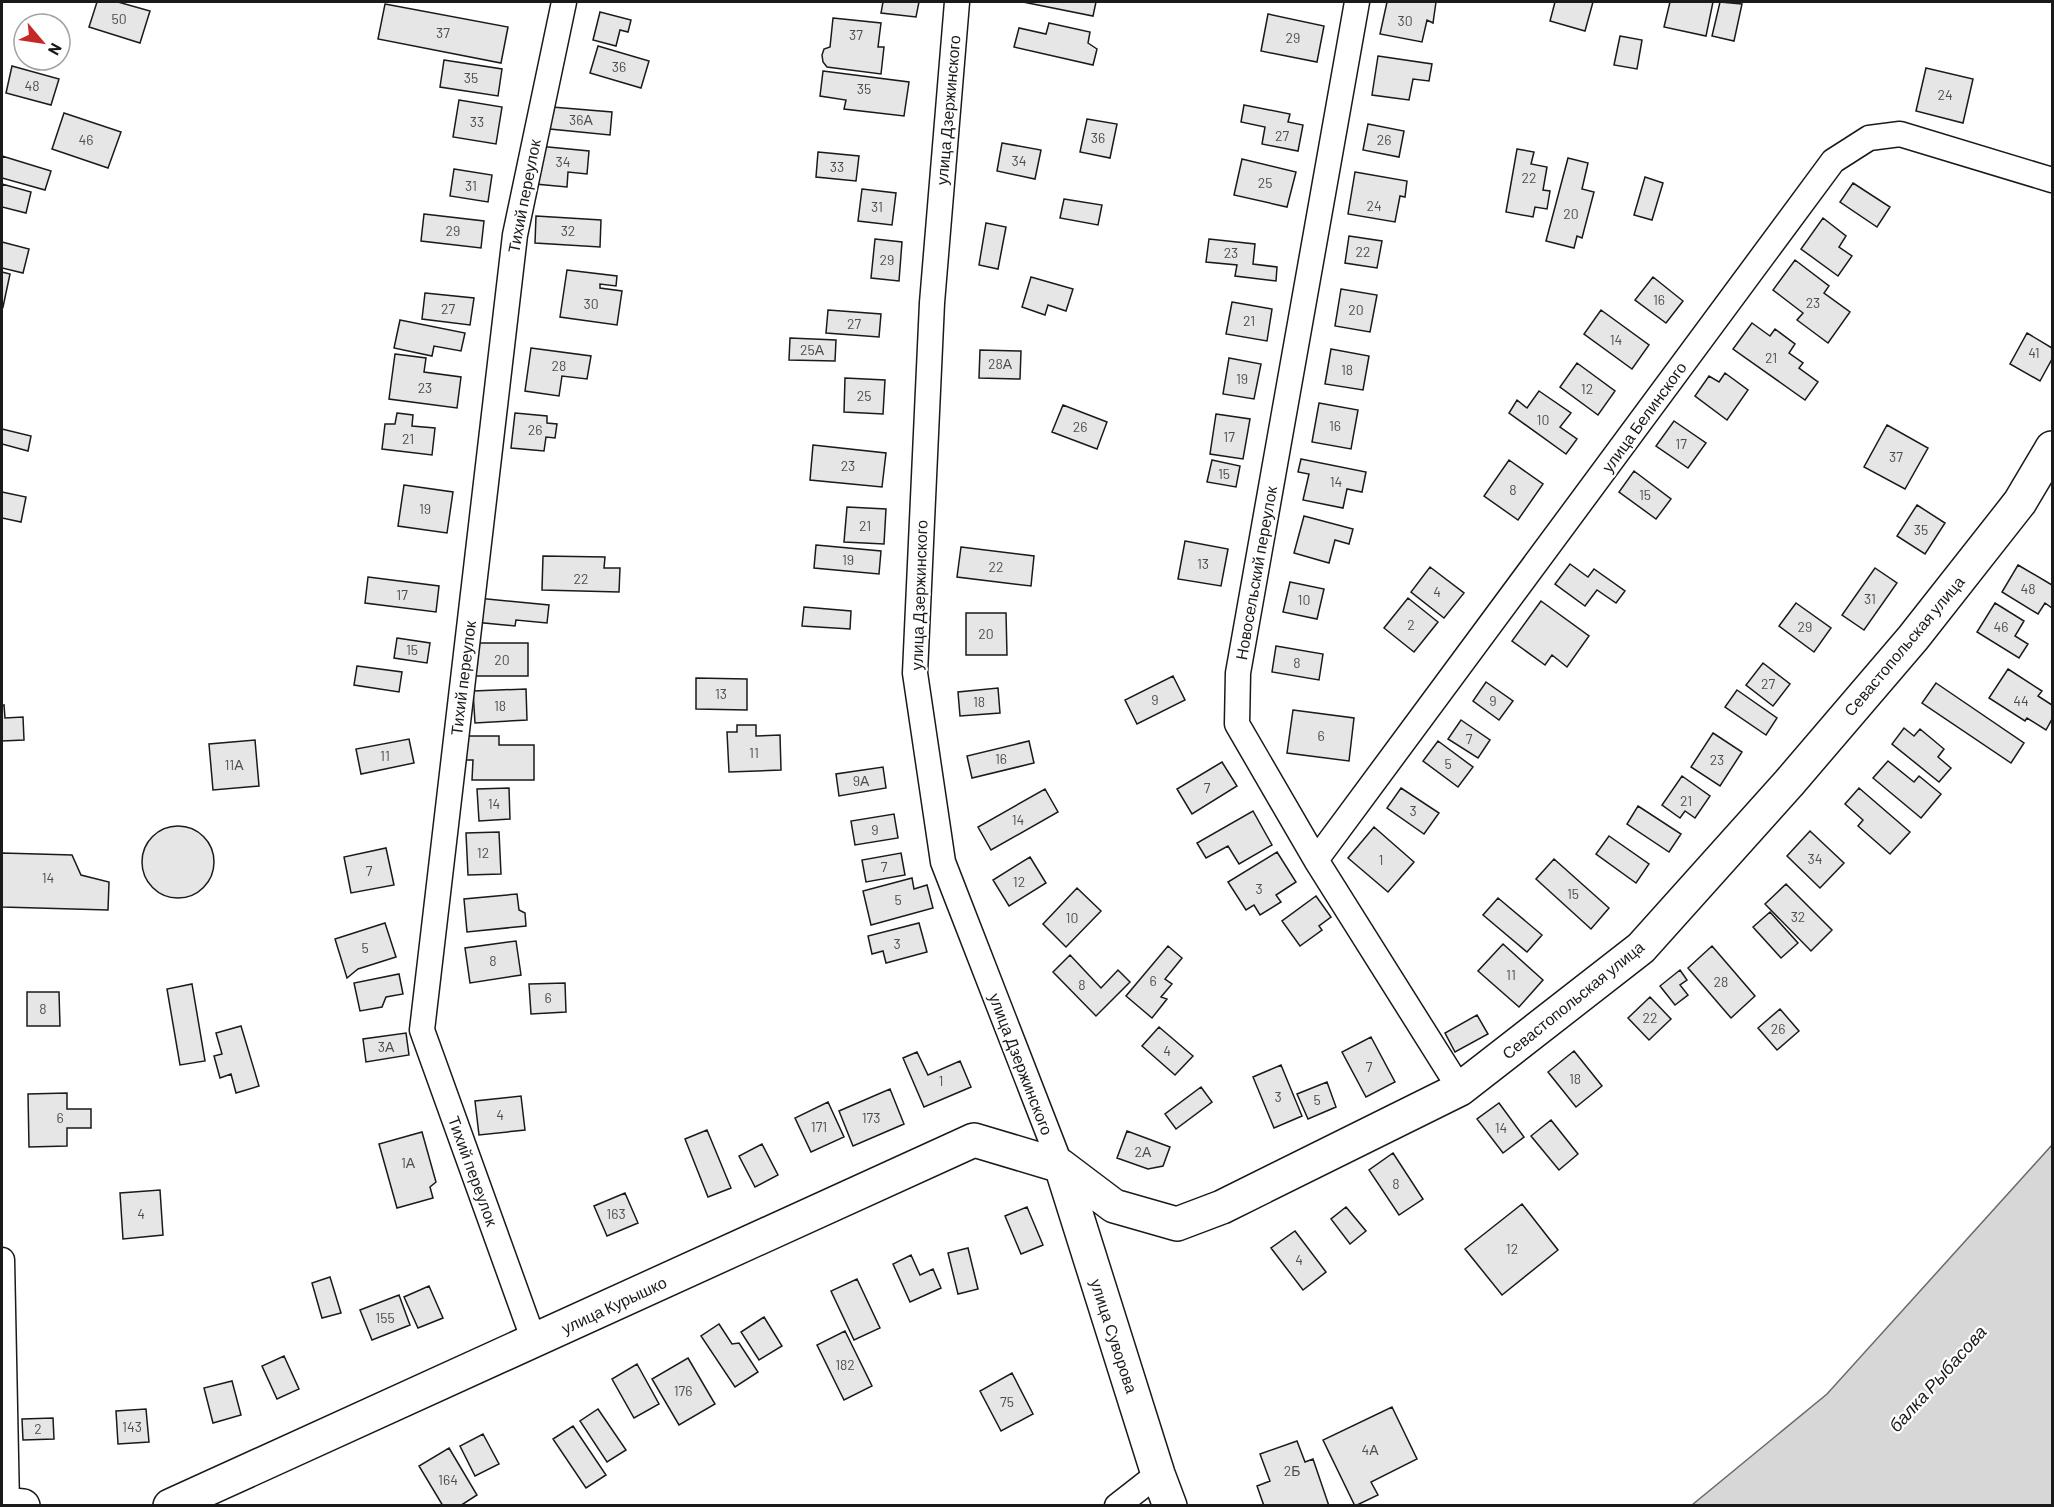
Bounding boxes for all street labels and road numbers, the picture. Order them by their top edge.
street label: улица Дзержинского [931,34,964,186]
street label: Тихий переулок [503,137,544,254]
street label: улица Белинского [1597,358,1690,476]
street label: Новосельский переулок [1231,484,1280,661]
street label: улица Дзержинского [906,519,931,670]
street label: Севастопольская улица [1840,572,1968,719]
street label: Тихий переулок [446,619,479,736]
street label: Севастопольская улица [1498,937,1647,1063]
street label: улица Дзержинского [986,990,1057,1138]
street label: Тихий переулок [445,1113,502,1229]
street label: улица Курышко [558,1272,669,1337]
street label: улица Суворова [1087,1276,1142,1395]

